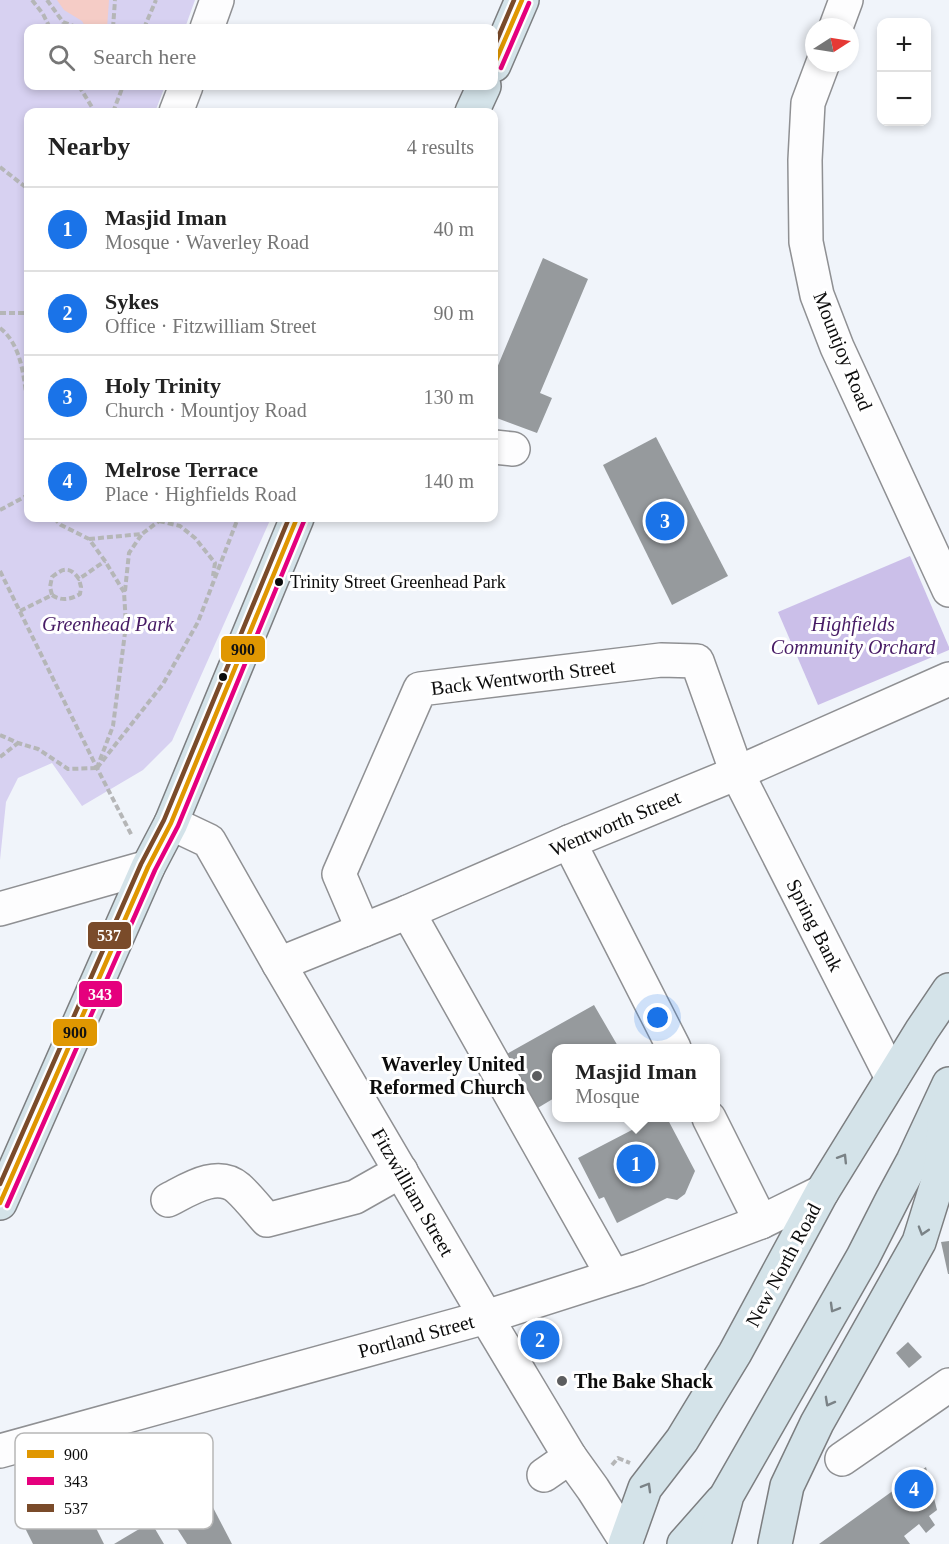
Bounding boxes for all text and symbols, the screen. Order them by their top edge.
north arrow [805,18,859,72]
map controls [877,18,931,126]
button: + [877,18,931,72]
search box [24,24,498,90]
icon: search [45,41,78,74]
text: Search here [93,44,196,69]
button: − [877,72,931,126]
text: Nearby [48,132,130,161]
text: 4 results [407,136,474,158]
text: Masjid Iman [105,205,227,230]
text: 1 [63,218,73,240]
text: 40 m [433,218,474,240]
text: Mosque · Waverley Road [105,231,309,253]
street label: Mountjoy Road [808,288,877,414]
text: Sykes [105,289,159,314]
text: 2 [63,302,73,324]
text: 90 m [433,302,474,324]
text: Office · Fitzwilliam Street [105,315,316,337]
text: Holy Trinity [105,373,221,398]
text: 3 [63,386,73,408]
text: 130 m [423,386,474,408]
text: Church · Mountjoy Road [105,399,307,421]
text: Melrose Terrace [105,457,258,482]
text: 4 [63,470,73,492]
text: 140 m [423,470,474,492]
text: Place · Highfields Road [105,483,297,505]
pin: 3 [646,498,684,544]
place label: Trinity Street Greenhead Park [290,572,506,592]
marker: Trinity Street Greenhead Park [273,576,285,588]
park label: Greenhead Park [42,613,175,635]
park label: Highfields Community Orchard [771,613,936,659]
line badge: 900 [220,635,266,663]
text: 900 [231,641,255,658]
street label: Back Wentworth Street [429,655,617,699]
unlabelled marker [217,671,229,683]
street label: Wentworth Street [546,785,684,860]
street label: Spring Bank [781,875,848,975]
line badge: 537 [87,921,132,950]
text: 537 [97,927,121,944]
line badge: 343 [78,980,123,1008]
text: 343 [88,986,112,1003]
your location [643,1003,672,1032]
line badge: 900 [52,1018,98,1047]
text: 900 [63,1024,87,1041]
popup [552,1044,720,1122]
place label: Waverley United Reformed Church [369,1053,525,1098]
text: Masjid Iman [575,1059,697,1084]
marker: Waverley United Reformed Church [530,1069,544,1083]
text: Mosque [575,1085,640,1107]
street label: Fitzwilliam Street [368,1124,459,1260]
pin: 1 [616,1142,656,1186]
one-way arrow [836,1153,847,1164]
street label: New North Road [741,1200,825,1330]
one-way arrow [918,1225,930,1236]
one-way arrow [830,1301,842,1312]
street label: Portland Street [355,1310,477,1362]
pin: 2 [520,1318,560,1362]
place label: The Bake Shack [574,1370,714,1392]
marker: The Bake Shack [555,1374,569,1388]
one-way arrow [825,1395,836,1406]
legend [15,1433,213,1529]
text: 900 [64,1446,88,1463]
pin: 4 [894,1466,934,1512]
text: 343 [64,1473,88,1490]
one-way arrow [640,1483,651,1493]
text: 537 [64,1500,88,1517]

